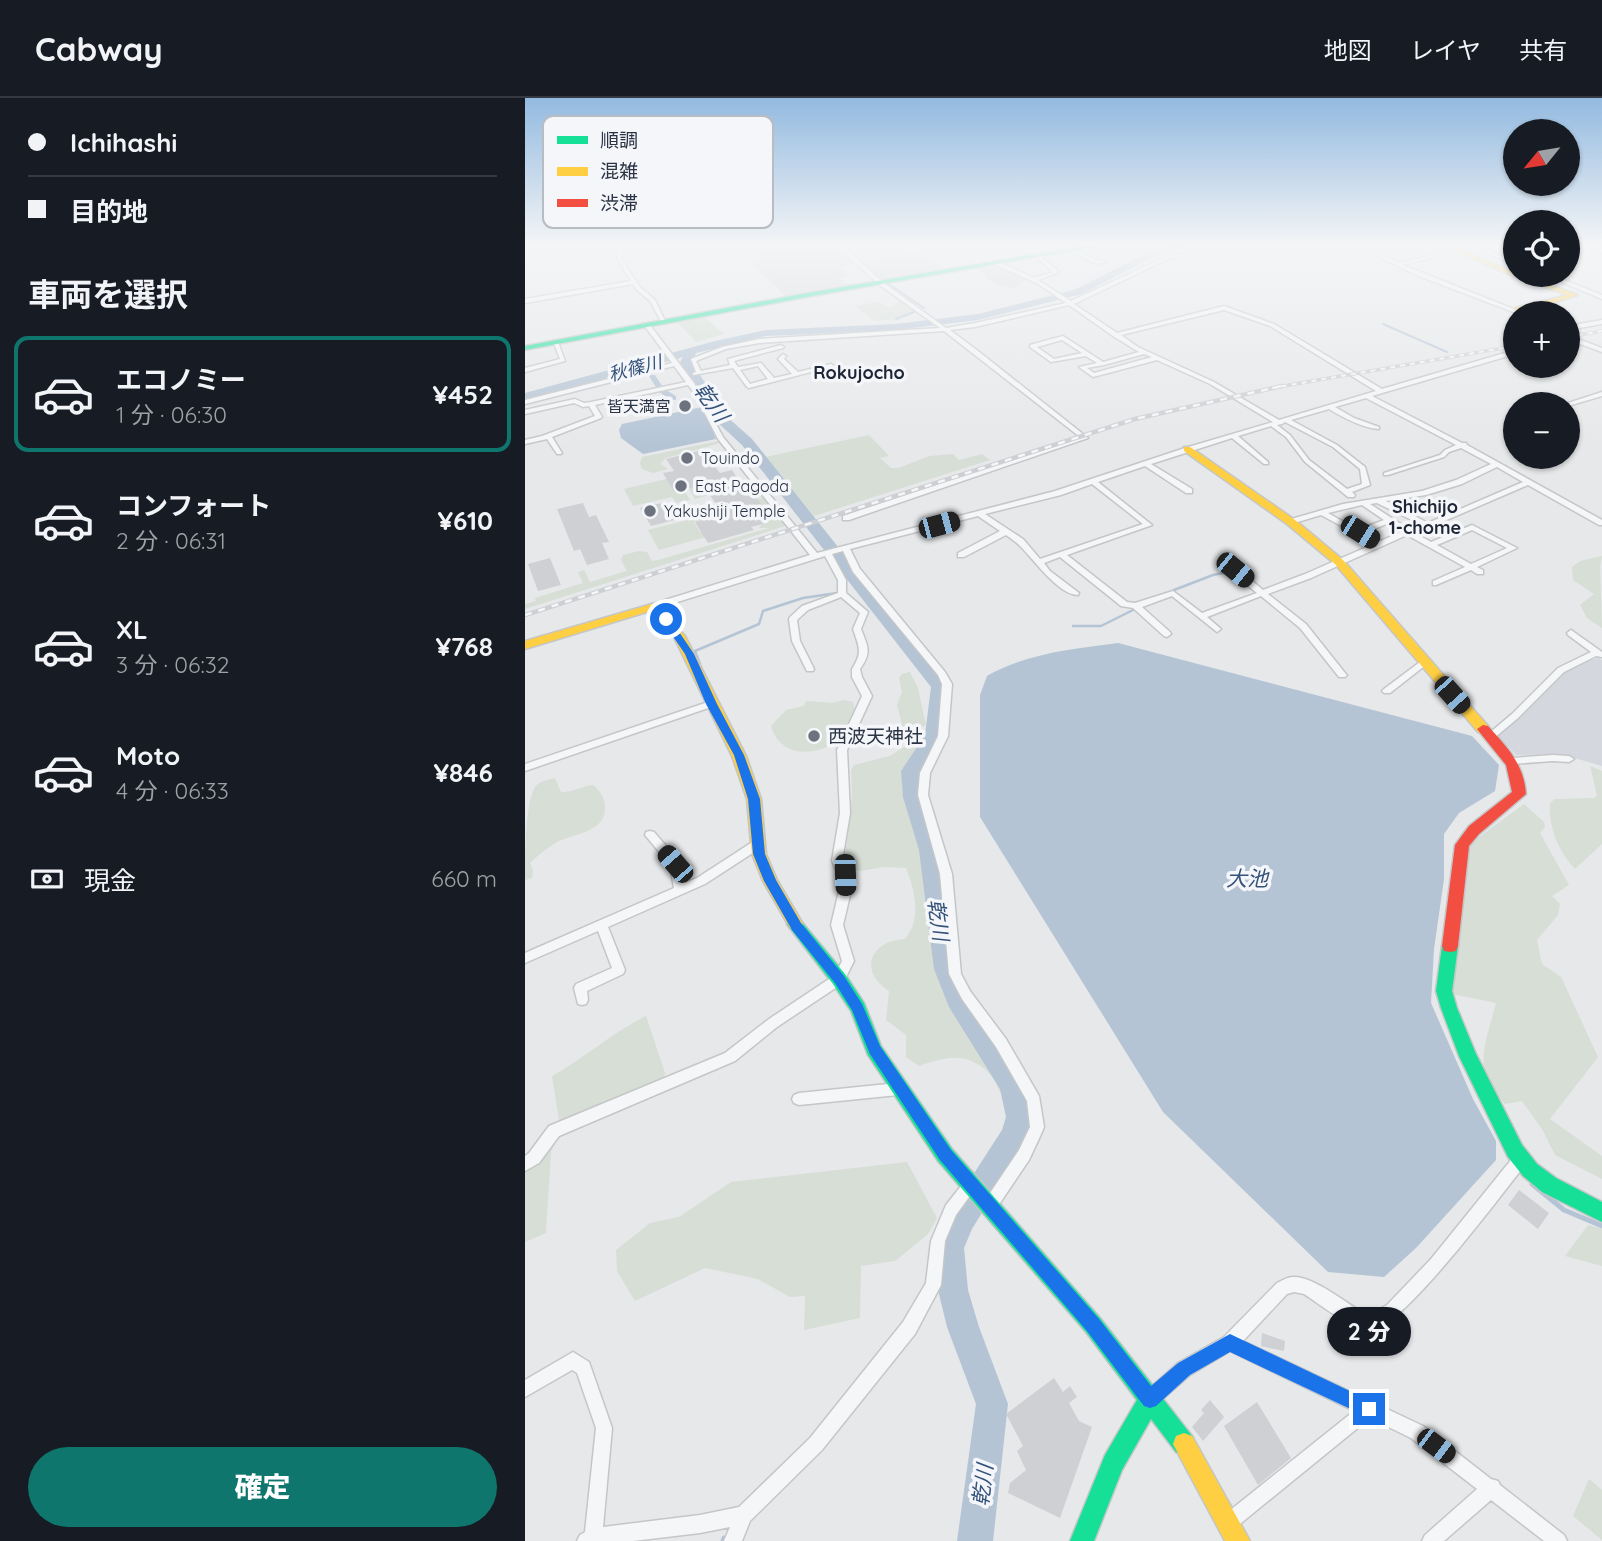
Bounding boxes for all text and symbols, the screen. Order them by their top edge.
text: Cabway [35,28,163,69]
text: 地図 [1324,35,1372,65]
text: レイヤ [1410,35,1481,65]
text: 共有 [1519,35,1567,65]
legend [543,116,773,228]
north arrow [1503,119,1580,196]
map controls [1503,119,1580,469]
text: Ichihashi [70,126,178,159]
text: 順調 [600,128,638,152]
text: 混雑 [600,159,638,183]
text: 渋滞 [600,191,638,215]
text: 目的地 [70,195,148,228]
button: locate [1503,210,1580,287]
text: 車両を選択 [28,274,188,314]
button: + [1503,301,1580,378]
water label: 秋篠川 [606,349,666,386]
district label: Rokujocho [813,361,905,384]
icon: car [32,363,95,426]
text: エコノミー [116,363,246,396]
water label: 乾川 [689,377,736,428]
text: ¥452 [432,378,493,411]
button: − [1503,392,1580,469]
place label: 皆天満宮 [607,396,671,416]
marker: 皆天満宮 [677,398,693,414]
text: 1 分 · 06:30 [116,400,227,429]
place label: Touindo [701,448,760,468]
marker: Touindo [679,450,695,466]
place label: East Pagoda [695,476,789,496]
marker: East Pagoda [673,478,689,494]
icon: car [32,489,95,552]
text: コンフォート [116,489,271,522]
district label: Shichijo 1-chome [1389,495,1461,539]
place label: Yakushiji Temple [664,501,785,521]
marker: Yakushiji Temple [642,503,658,519]
text: ¥610 [438,504,493,537]
car [916,509,963,541]
car [1337,512,1384,552]
text: 2 分 · 06:31 [116,526,226,555]
car [1213,549,1258,591]
route start [650,603,682,635]
text: XL [116,613,148,646]
icon: car [32,615,95,678]
text: ¥768 [435,630,493,663]
text: 3 分 · 06:32 [116,650,230,679]
car [1431,672,1474,718]
place label: 西波天神社 [828,724,923,748]
marker: 西波天神社 [806,728,822,744]
text: Moto [116,739,180,772]
icon: car [32,741,95,804]
text: ¥846 [434,756,493,789]
text: 4 分 · 06:33 [116,776,229,805]
car [654,841,697,887]
car [834,854,857,896]
icon: cash [28,860,66,898]
text: 現金 [84,864,136,897]
text: 660 m [431,864,497,893]
water label: 大池 [1226,865,1270,891]
water label: 乾川 [923,897,955,945]
callout: 2 分 [1327,1308,1411,1356]
text: 2 分 [1348,1317,1390,1346]
route end [1353,1393,1385,1425]
car [1413,1425,1460,1467]
button: 確定 [28,1447,497,1527]
water label: 乾川 [967,1461,998,1507]

